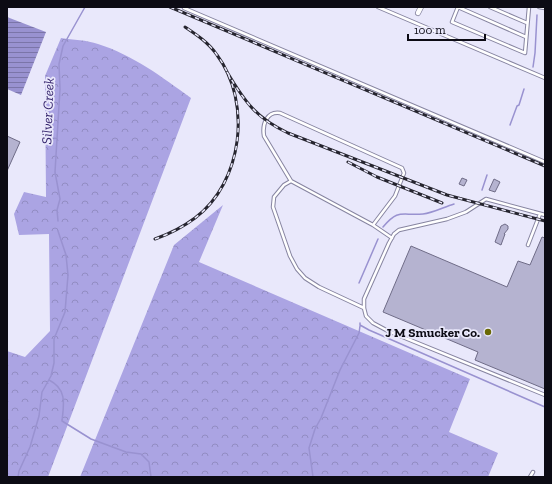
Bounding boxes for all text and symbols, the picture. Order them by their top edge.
scale bar [408,16,485,42]
text: 100 m [414,23,446,37]
water label: Silver Creek [38,77,58,145]
place label: J M Smucker Co. [385,325,480,340]
marker: J M Smucker Co. [483,327,493,337]

